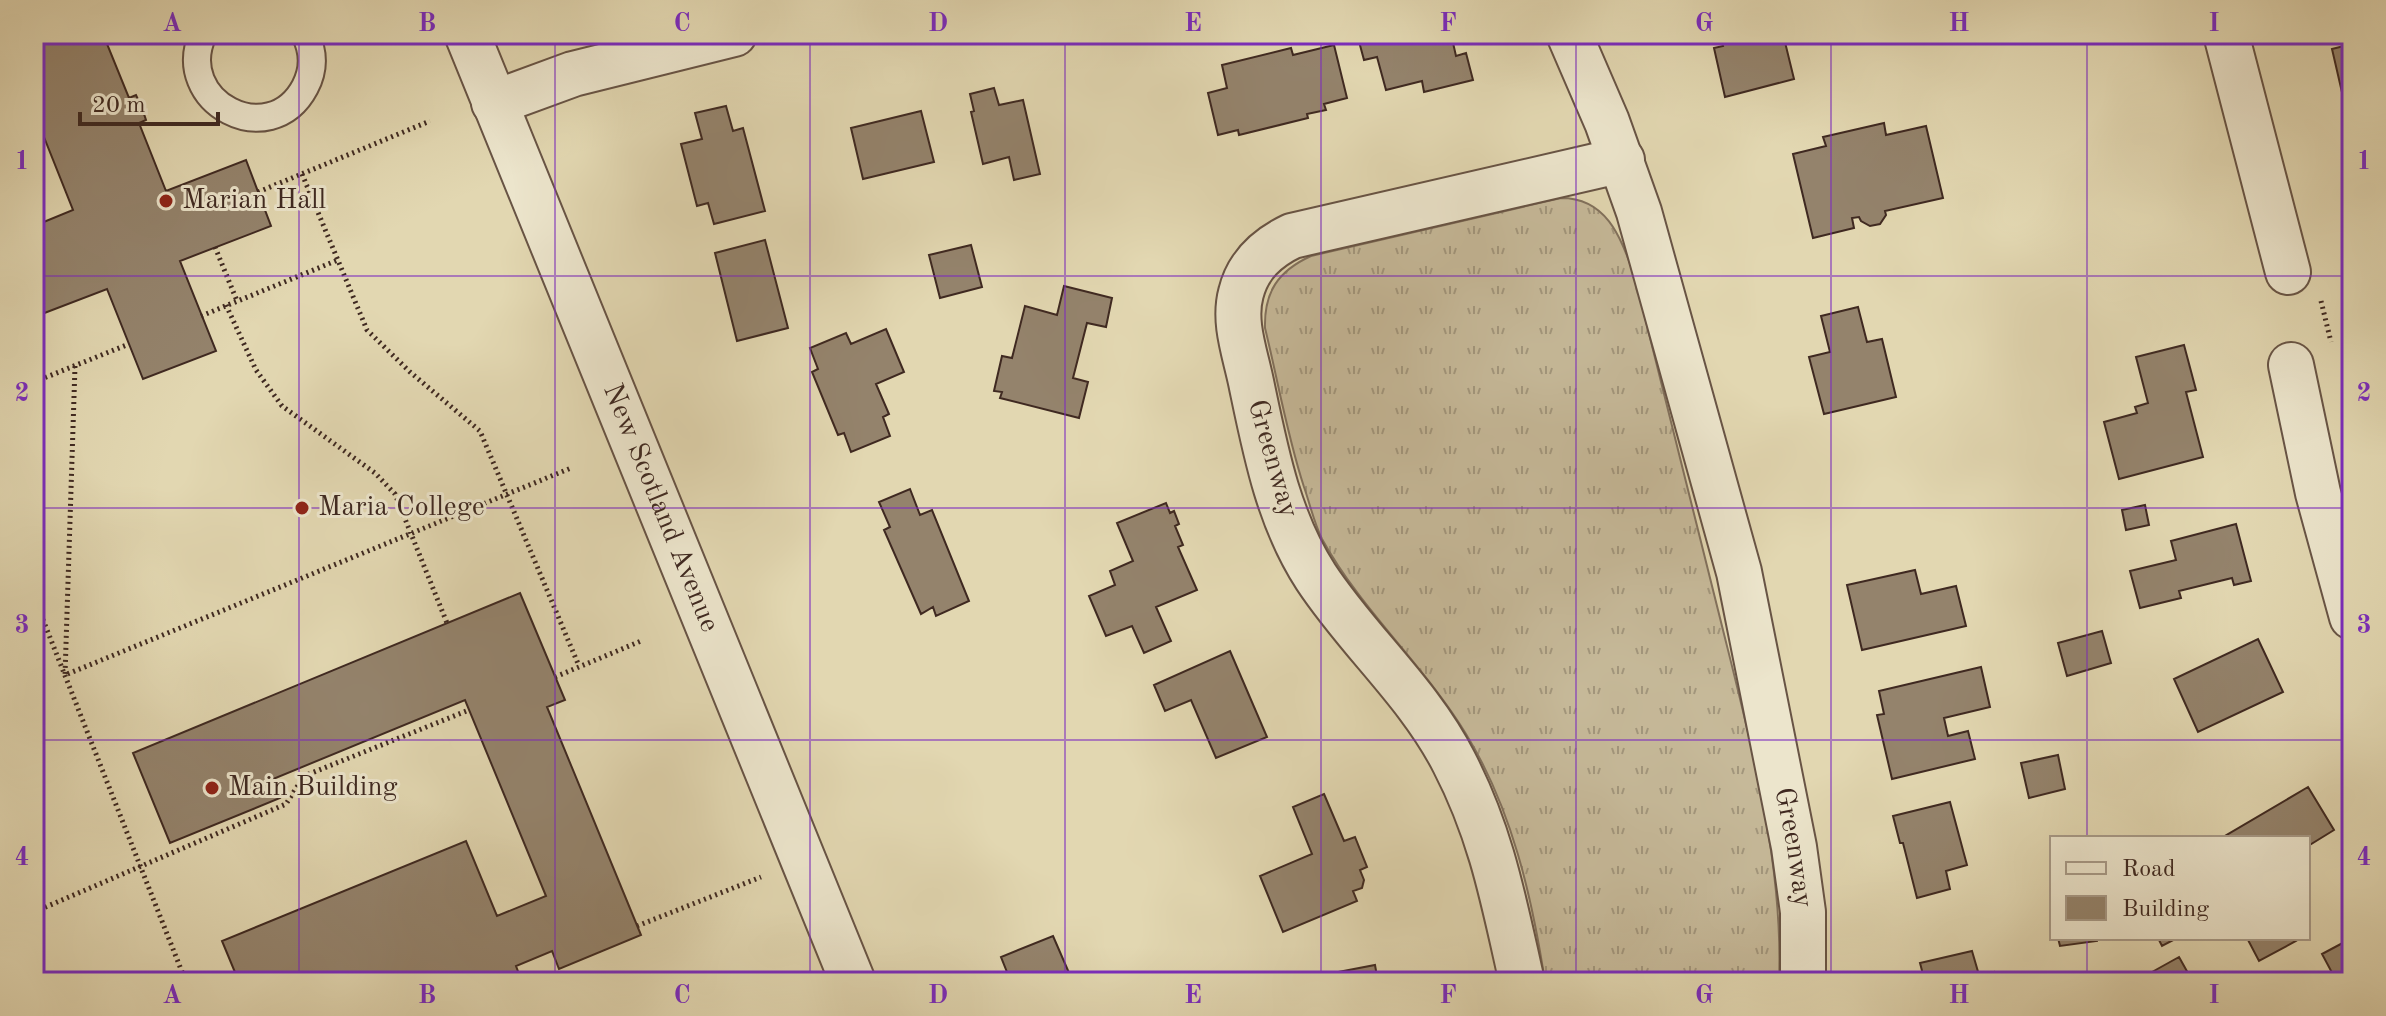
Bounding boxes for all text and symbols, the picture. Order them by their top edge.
text: A [162,11,182,37]
text: B [418,11,436,37]
text: C [673,11,691,37]
text: D [928,11,948,37]
text: E [1184,11,1202,37]
text: F [1439,11,1457,37]
text: G [1695,11,1713,37]
text: H [1948,11,1970,37]
text: I [2208,11,2220,37]
scale bar [80,76,218,126]
text: 20 m [92,94,146,118]
text: 1 [14,149,30,175]
text: 1 [2356,149,2372,175]
place label: Marian Hall [182,187,326,215]
marker: Marian Hall [157,192,175,210]
street label: New Scotland Avenue [597,380,723,636]
text: 2 [14,381,30,407]
text: 2 [2356,381,2372,407]
street label: Greenway [1242,397,1302,521]
place label: Maria College [318,494,485,522]
marker: Maria College [293,499,311,517]
text: 3 [14,613,30,639]
text: 3 [2356,613,2372,639]
place label: Main Building [228,774,398,802]
marker: Main Building [203,779,221,797]
street label: Greenway [1768,785,1816,910]
legend [2050,836,2310,940]
text: 4 [14,845,30,871]
text: 4 [2356,845,2372,871]
text: Road [2122,858,2175,882]
text: Building [2122,898,2209,922]
text: A [162,983,182,1009]
text: B [418,983,436,1009]
text: C [673,983,691,1009]
text: D [928,983,948,1009]
text: E [1184,983,1202,1009]
text: F [1439,983,1457,1009]
text: G [1695,983,1713,1009]
text: H [1948,983,1970,1009]
text: I [2208,983,2220,1009]

